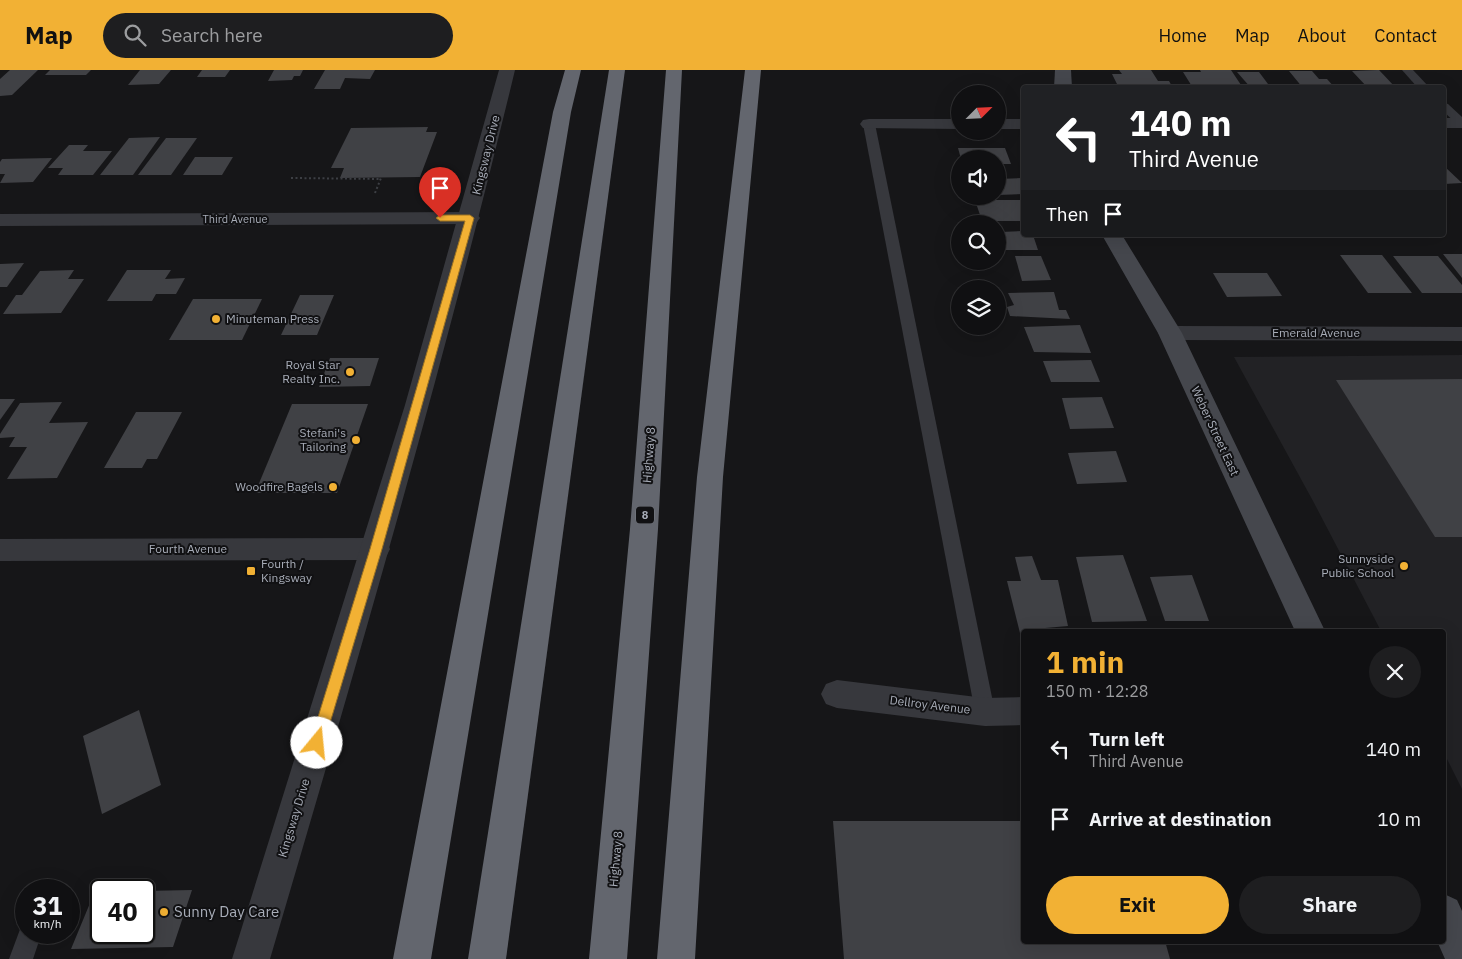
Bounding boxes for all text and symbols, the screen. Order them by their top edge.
search box [103,13,453,58]
text: Map [25,19,73,51]
icon: search [121,21,149,49]
text: Search here [161,23,263,47]
text: Home [1159,24,1207,47]
text: Map [1235,24,1270,47]
text: About [1298,24,1346,47]
text: Contact [1374,24,1437,47]
north arrow [951,85,1006,140]
map controls [951,85,1006,335]
text: 140 m [1129,100,1232,146]
icon: left [1046,105,1111,170]
street label: Kingsway Drive [468,113,503,196]
text: Third Avenue [1129,144,1259,173]
button: sound [951,150,1006,205]
pin [419,167,461,218]
icon: arrive [426,174,454,202]
icon: arrive [1099,200,1127,228]
text: Then [1046,202,1089,226]
street label: Third Avenue [203,212,267,226]
button: search [951,215,1006,270]
button: layers [951,280,1006,335]
place label: Minuteman Press [226,311,320,326]
marker: Minuteman Press [210,313,222,325]
street label: Emerald Avenue [1272,325,1360,340]
place label: Royal Star Realty Inc. [282,357,341,386]
marker: Royal Star Realty Inc. [344,366,356,378]
street label: Weber Street East [1188,384,1243,478]
place label: Stefani's Tailoring [299,425,347,454]
street label: Highway 8 [639,426,658,483]
marker: Stefani's Tailoring [350,434,362,446]
place label: Woodfire Bagels [235,479,323,494]
marker: Woodfire Bagels [327,481,339,493]
road number: 8 [636,506,654,524]
street label: Fourth Avenue [149,541,228,556]
place label: Sunnyside Public School [1321,551,1394,580]
place label: Fourth / Kingsway [261,556,312,585]
marker: Sunnyside Public School [1398,560,1410,572]
marker: Fourth / Kingsway [245,565,257,577]
text: 1 min [1046,642,1124,681]
button: close [1369,646,1421,698]
text: 150 m · 12:28 [1046,681,1148,701]
street label: Dellroy Avenue [889,692,972,717]
position arrow [290,716,342,768]
text: Turn left [1089,727,1165,751]
icon: left [1046,735,1074,763]
text: 140 m [1366,737,1421,761]
text: Third Avenue [1089,751,1184,771]
street label: Kingsway Drive [274,776,313,859]
icon: arrive [1046,805,1074,833]
text: Arrive at destination [1089,807,1272,831]
text: 10 m [1377,807,1421,831]
street label: Highway 8 [606,830,625,888]
button: Exit [1046,876,1229,934]
button: Share [1239,876,1421,934]
speed limit sign: 40 [90,879,155,944]
text: 31 [32,889,63,922]
place label: Sunny Day Care [174,902,279,921]
marker: Sunny Day Care [158,906,170,918]
text: km/h [33,916,62,931]

